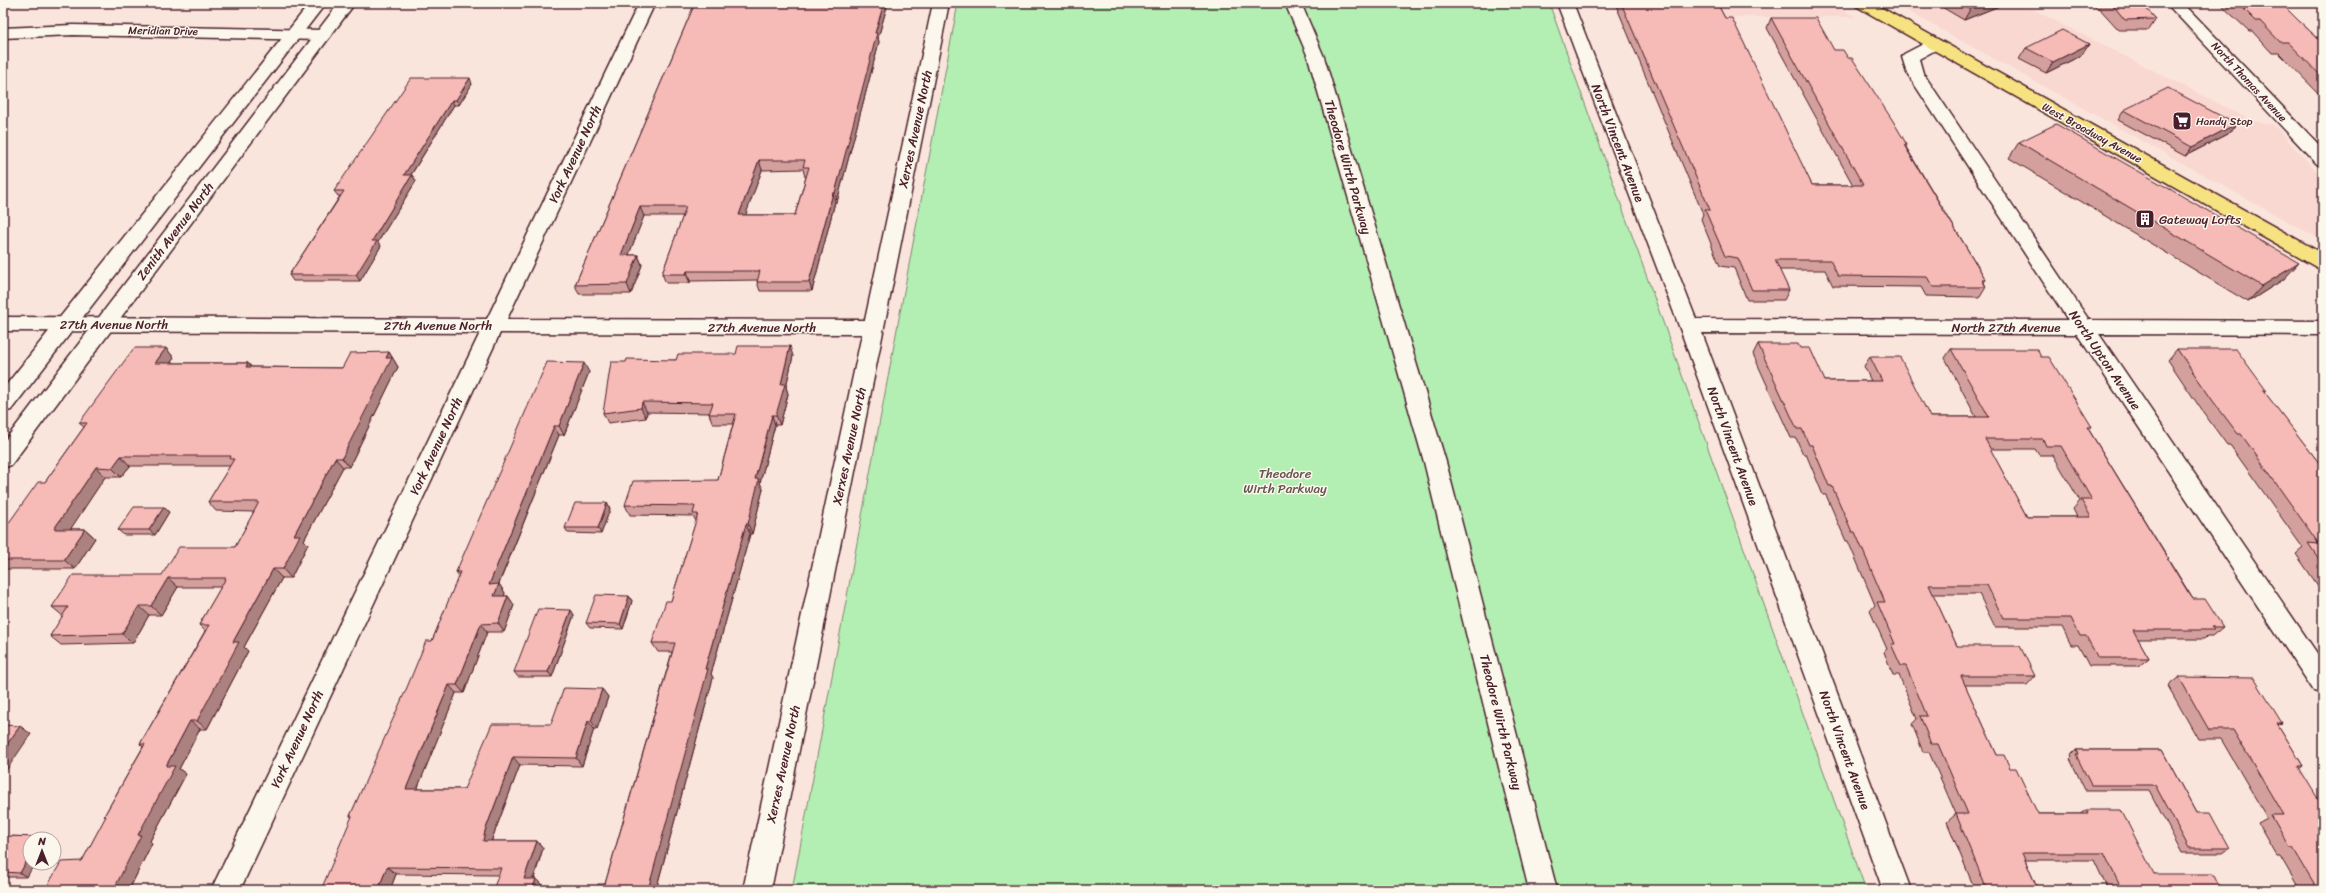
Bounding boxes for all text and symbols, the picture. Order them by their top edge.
street label: Meridian Drive [128,21,199,41]
street label: North Thomas Avenue [2206,37,2292,127]
street label: Xerxes Avenue North [891,68,939,191]
street label: North Vincent Avenue [1585,80,1651,206]
street label: Theodore Wirth Parkway [1318,97,1378,237]
street label: West Broadway Avenue [2038,97,2146,169]
street label: York Avenue North [542,101,608,207]
supermarket icon: Handy Stop [2171,110,2193,132]
place label: Handy Stop [2196,112,2253,131]
street label: Zenith Avenue North [130,177,220,285]
building icon: Gateway Lofts [2134,208,2156,230]
place label: Gateway Lofts [2159,208,2242,231]
street label: North Upton Avenue [2063,305,2147,415]
street label: 27th Avenue North [60,313,169,336]
street label: 27th Avenue North [384,314,493,337]
street label: 27th Avenue North [708,316,817,339]
street label: North 27th Avenue [1951,316,2061,339]
street label: North Vincent Avenue [1701,383,1765,509]
street label: Xerxes Avenue North [825,385,873,508]
street label: York Avenue North [403,393,469,499]
park label: Theodore Wirth Parkway [1243,462,1327,500]
street label: Theodore Wirth Parkway [1473,652,1529,793]
street label: York Avenue North [264,686,330,792]
street label: North Vincent Avenue [1813,687,1877,813]
street label: Xerxes Avenue North [759,703,807,826]
north arrow [22,831,62,871]
text: N [37,832,46,851]

